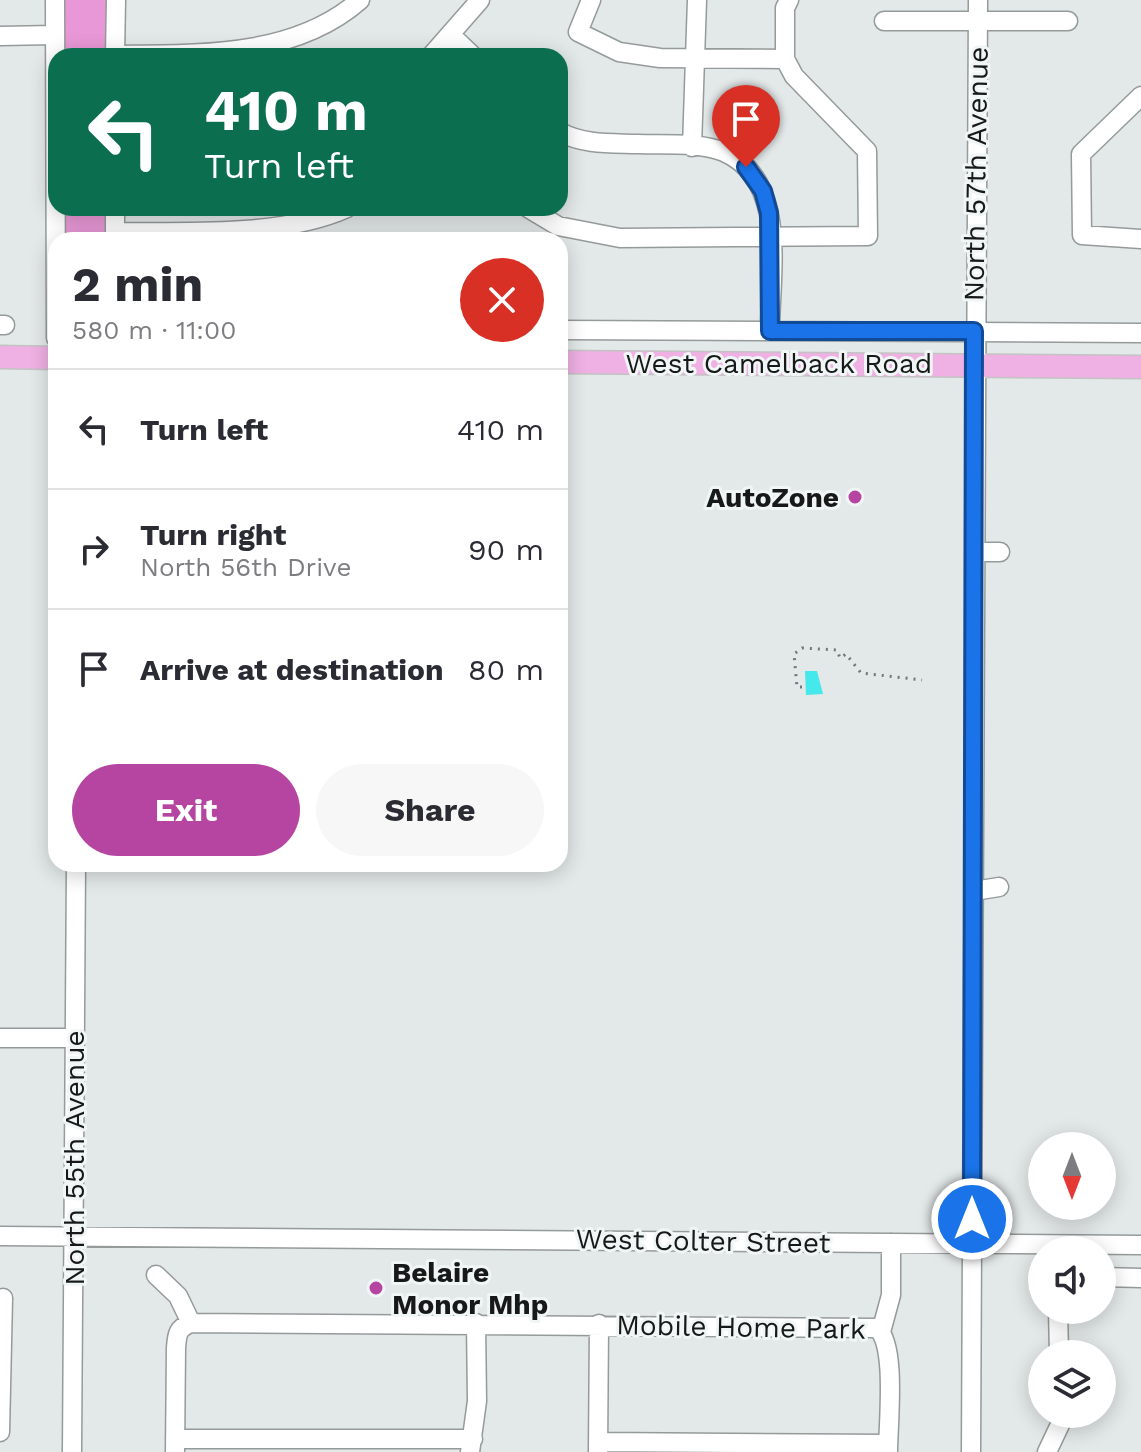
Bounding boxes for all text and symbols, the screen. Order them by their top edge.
street label: North 57th Avenue [957,46,995,302]
text: 410 m [204,78,368,144]
icon: left [72,80,176,184]
pin [712,85,780,167]
icon: arrive [724,97,768,141]
text: Turn left [204,145,354,187]
text: 2 min [72,256,203,313]
button: close [460,258,544,342]
text: 580 m · 11:00 [72,315,236,345]
street label: West Camelback Road [626,347,932,380]
icon: left [72,407,116,451]
text: Turn left [140,412,268,447]
text: 410 m [457,412,544,447]
place label: AutoZone [706,481,839,514]
marker: AutoZone [846,488,864,506]
text: Turn right [140,517,286,552]
icon: right [72,527,116,571]
text: 90 m [468,532,544,567]
text: North 56th Drive [140,552,352,582]
icon: arrive [72,647,116,691]
text: Arrive at destination [140,652,444,687]
text: 80 m [468,652,544,687]
button: Exit [72,764,300,856]
button: Share [316,764,544,856]
street label: North 55th Avenue [58,1030,91,1286]
north arrow [1028,1132,1116,1220]
map controls [1028,1132,1116,1428]
position arrow [930,1177,1014,1261]
street label: West Colter Street [575,1222,831,1260]
button: sound [1028,1236,1116,1324]
place label: Belaire Monor Mhp [392,1256,548,1321]
marker: Belaire Monor Mhp [367,1279,385,1297]
street label: Mobile Home Park [616,1308,866,1346]
button: layers [1028,1340,1116,1428]

